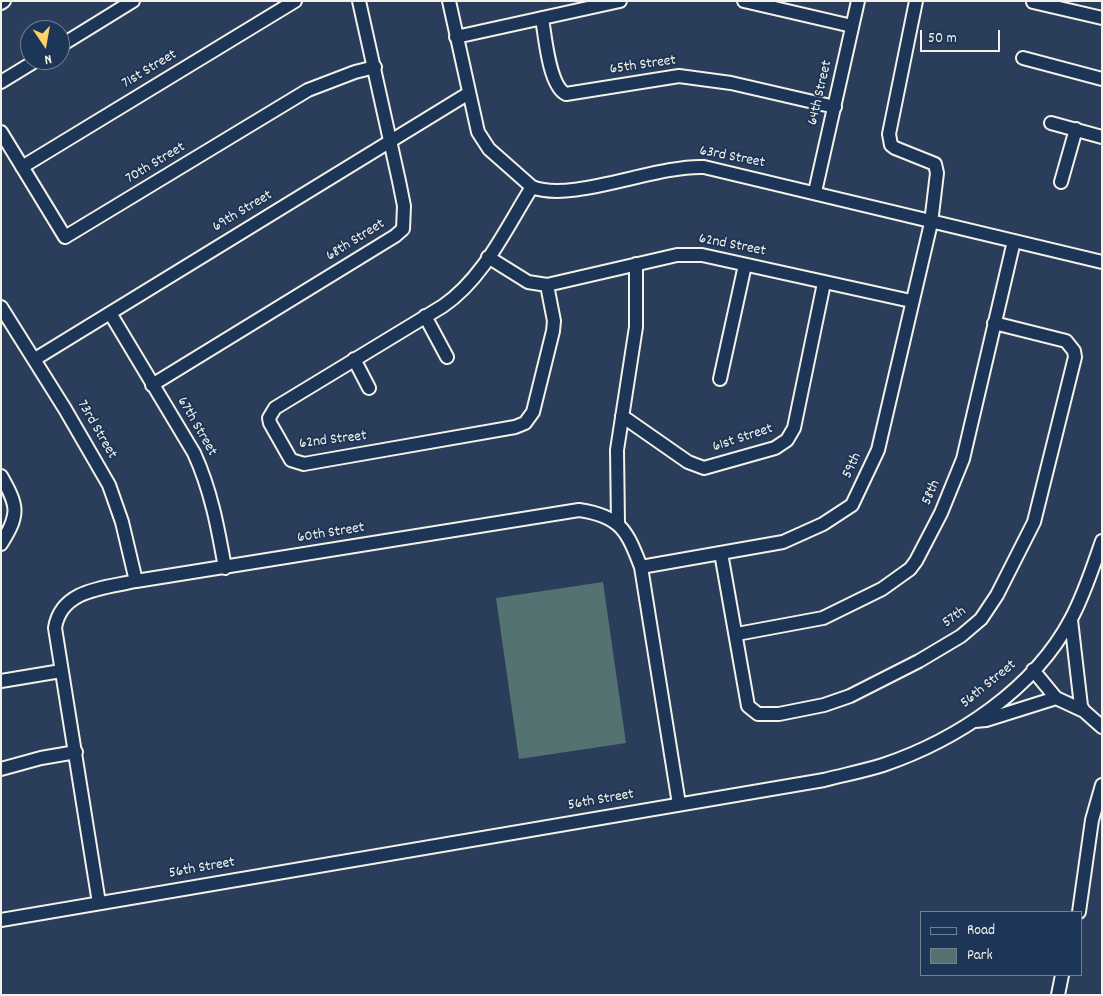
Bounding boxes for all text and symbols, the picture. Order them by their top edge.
north arrow [20,20,70,70]
scale bar [923,20,1003,52]
text: 50 m [928,28,957,50]
street label: 71st Street [119,47,181,93]
text: N [42,48,53,69]
street label: 65th Street [609,52,677,80]
street label: 64th Street [805,59,837,127]
street label: 70th Street [123,139,189,189]
street label: 63rd Street [698,143,766,173]
street label: 69th Street [210,187,276,237]
street label: 68th Street [323,216,389,266]
street label: 62nd Street [697,231,767,261]
street label: 67th Street [172,394,220,460]
street label: 73rd Street [72,397,120,463]
street label: 61st Street [711,421,775,457]
street label: 62nd Street [298,428,368,454]
street label: 59th [839,450,867,482]
street label: 58th [919,478,945,508]
street label: 60th Street [296,520,366,548]
street label: 57th [940,603,970,633]
street label: 56th Street [957,657,1021,713]
street label: 56th Street [567,786,635,816]
street label: 56th Street [168,854,236,884]
legend [920,911,1083,976]
text: Road [967,920,995,942]
text: Park [967,945,993,967]

